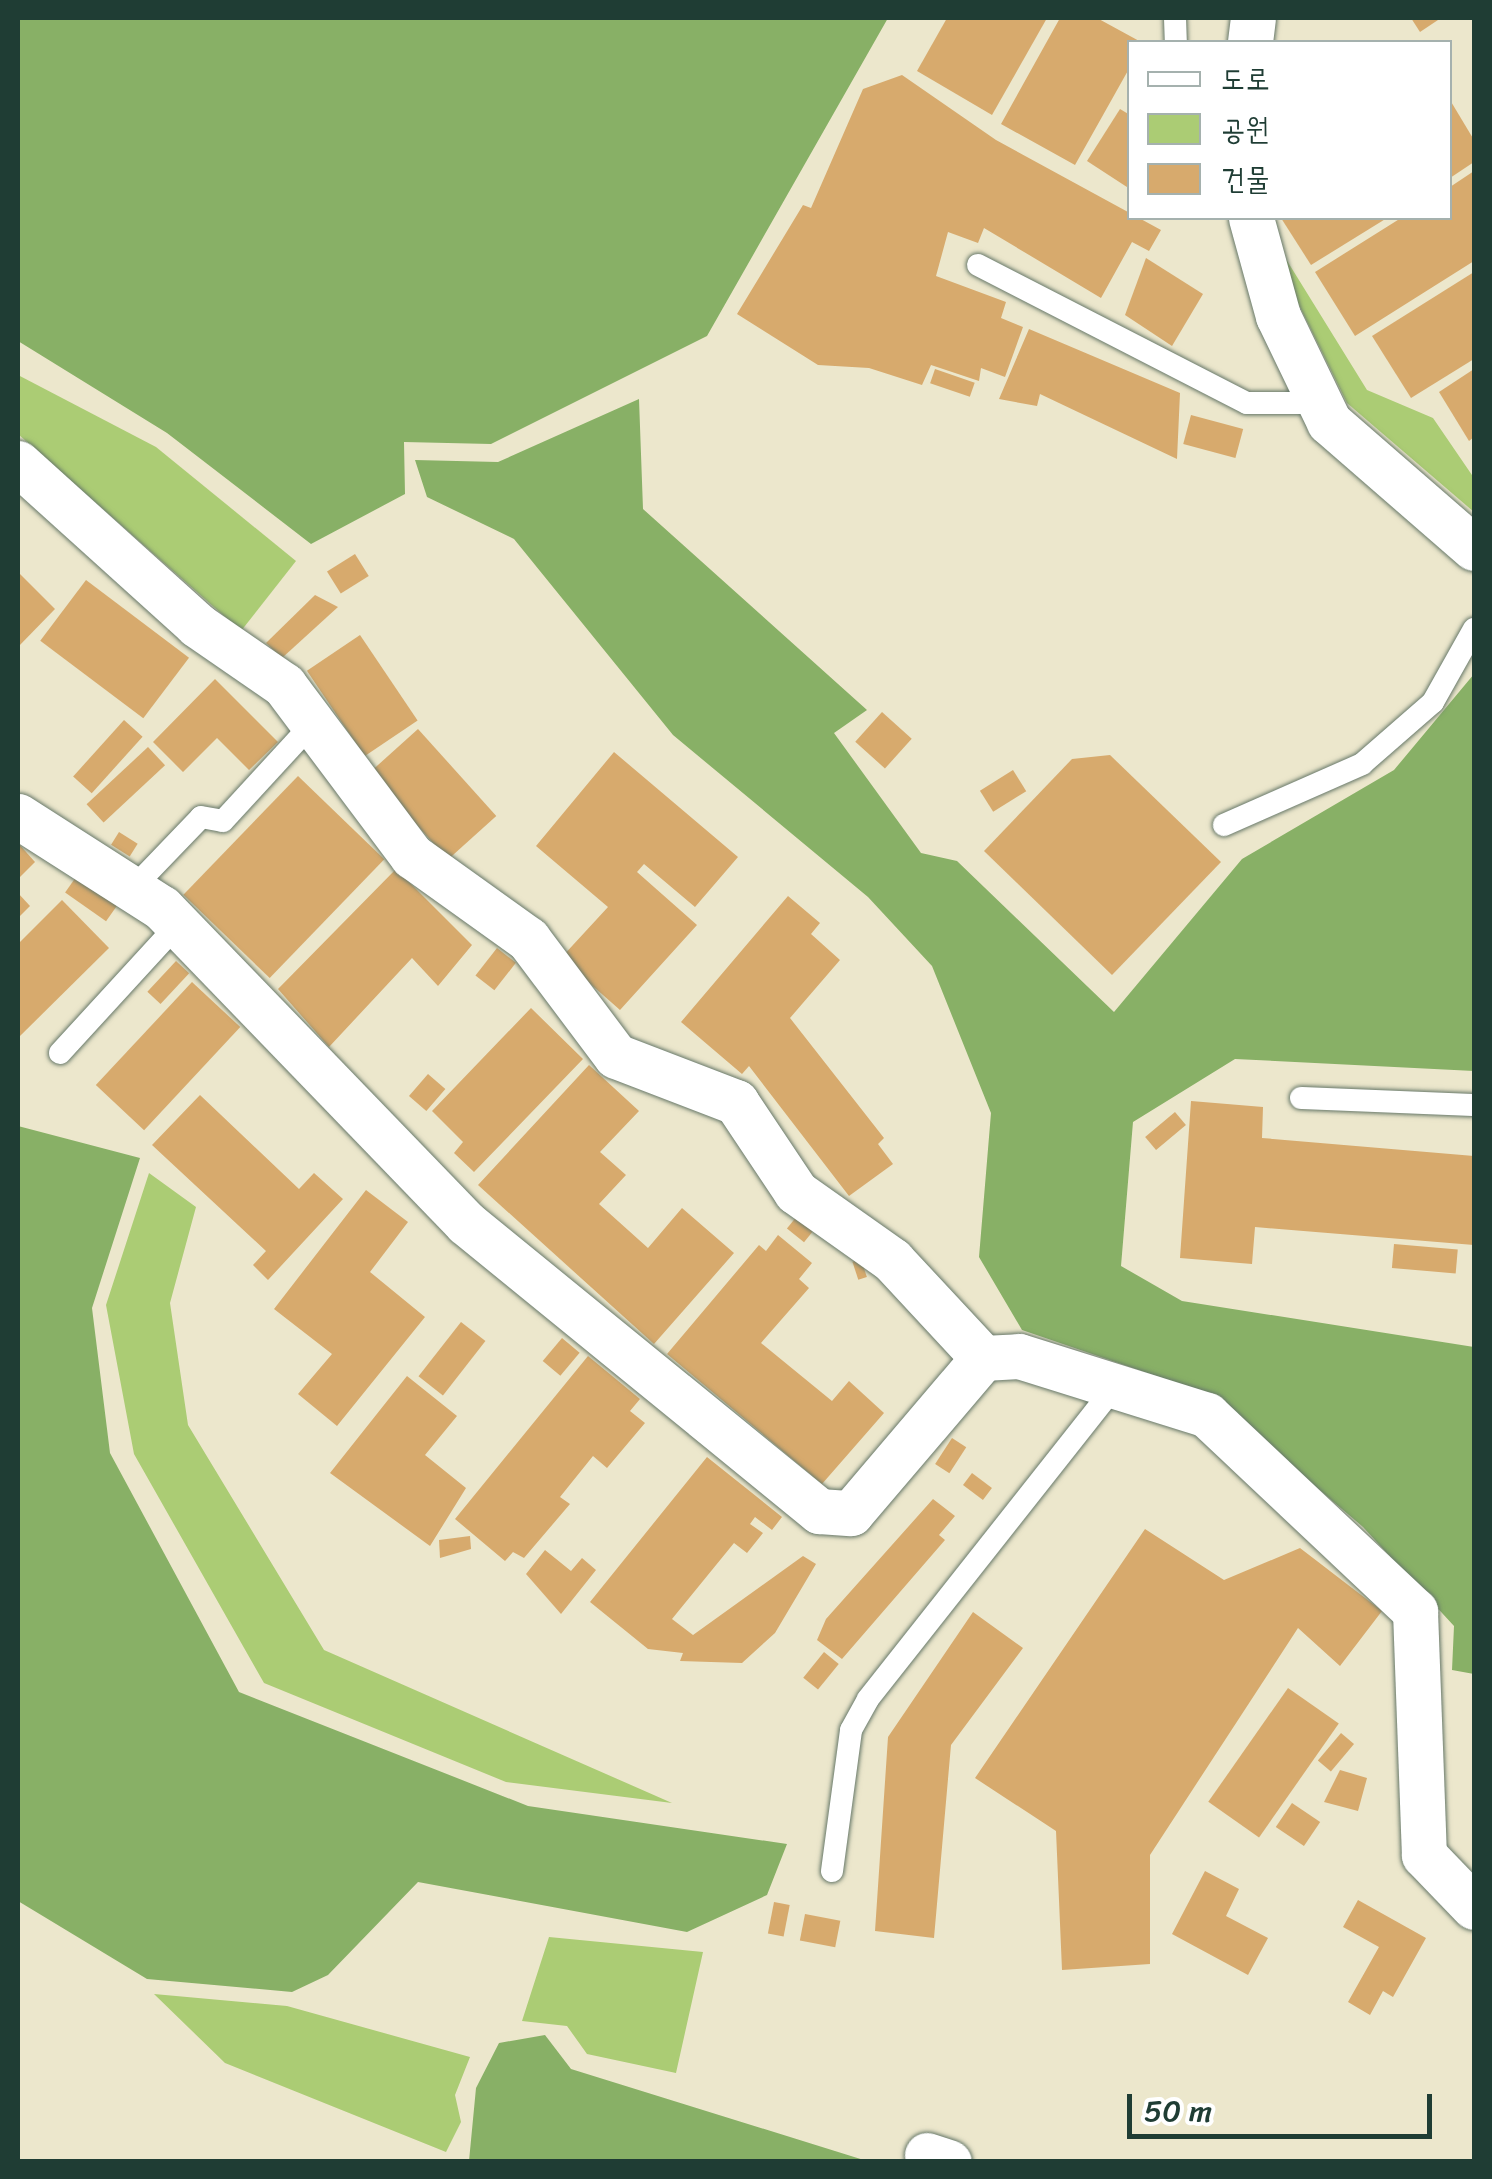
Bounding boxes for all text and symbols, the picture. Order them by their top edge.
legend [1127,40,1452,220]
text: 도로 [1221,52,1269,106]
text: 공원 [1221,102,1269,156]
text: 건물 [1221,152,1269,206]
scale bar [1132,2074,1437,2136]
text: 50 m [1144,2084,1212,2138]

